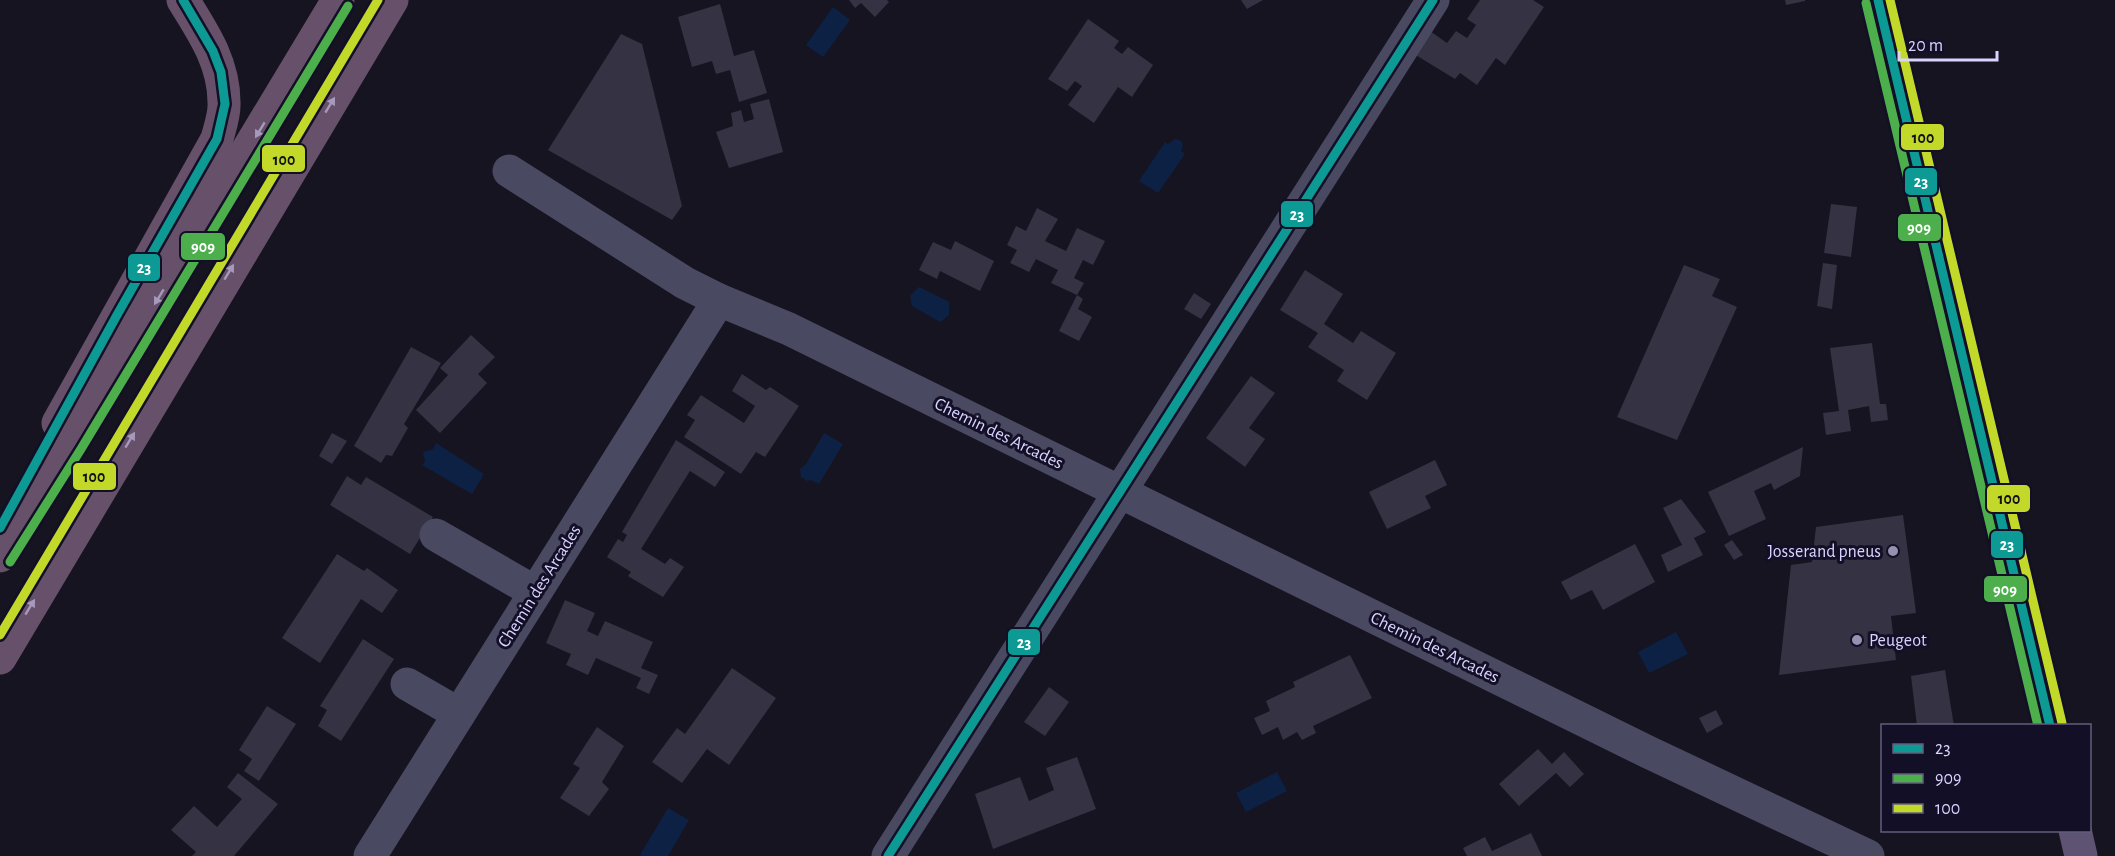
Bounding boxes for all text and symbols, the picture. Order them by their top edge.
scale bar [1899,24,1996,62]
text: 20 m [1908,37,1943,55]
one-way arrow [324,97,335,113]
one-way arrow [254,122,265,138]
line badge: 100 [1900,123,1945,151]
text: 100 [1912,130,1934,146]
line badge: 100 [261,144,306,173]
text: 100 [273,152,295,168]
line badge: 23 [1904,167,1938,196]
text: 23 [1914,174,1928,190]
line badge: 23 [1280,200,1314,228]
text: 23 [1290,207,1304,223]
line badge: 909 [1897,213,1942,242]
text: 909 [1907,220,1931,236]
line badge: 909 [180,232,226,261]
text: 909 [191,239,215,255]
line badge: 23 [127,253,161,282]
text: 23 [137,260,151,276]
one-way arrow [224,264,235,280]
one-way arrow [153,289,164,305]
street label: Chemin des Arcades [931,395,1066,473]
one-way arrow [125,431,135,448]
line badge: 100 [72,462,117,491]
text: 100 [83,469,105,485]
line badge: 100 [1986,484,2031,513]
text: 100 [1998,491,2020,507]
street label: Chemin des Arcades [495,522,585,651]
line badge: 23 [1990,530,2024,559]
text: 23 [2000,537,2014,553]
place label: Josserand pneus [1768,543,1881,561]
marker: Josserand pneus [1886,544,1900,558]
line badge: 909 [1983,575,2028,603]
text: 909 [1993,582,2017,598]
one-way arrow [25,598,35,615]
street label: Chemin des Arcades [1367,609,1502,687]
line badge: 23 [1007,628,1041,656]
place label: Peugeot [1869,632,1927,650]
marker: Peugeot [1850,633,1864,647]
text: 23 [1017,635,1031,651]
legend [1881,724,2091,832]
text: 23 [1935,740,1951,758]
text: 909 [1935,770,1961,788]
text: 100 [1935,800,1960,818]

